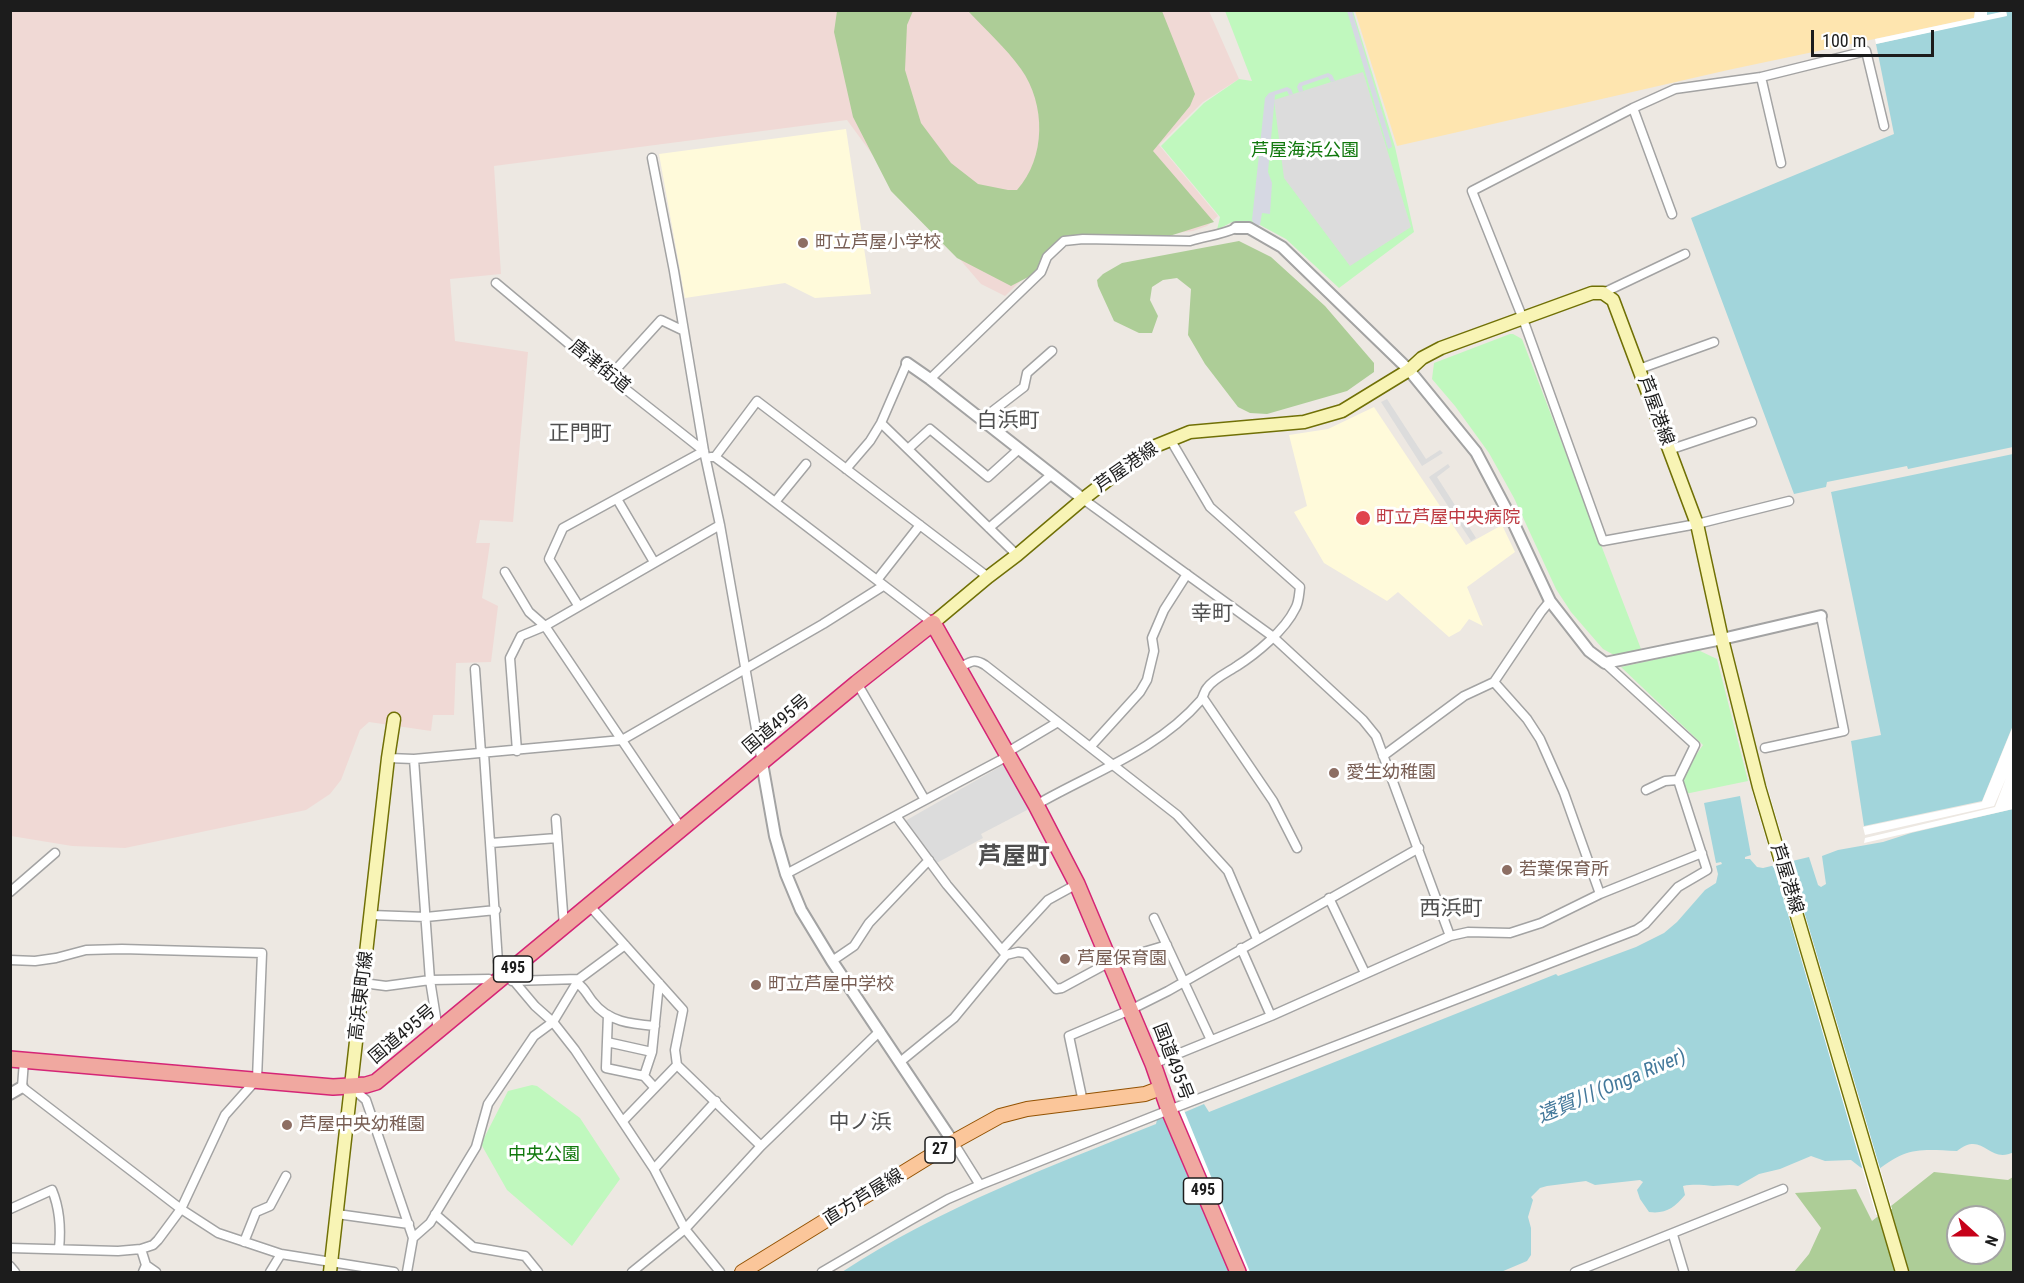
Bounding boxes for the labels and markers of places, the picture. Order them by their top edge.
place label: 町立芦屋小学校 [815,232,941,254]
marker: 町立芦屋小学校 [796,236,810,250]
place label: 町立芦屋中央病院 [1376,507,1520,529]
marker: 町立芦屋中央病院 [1354,509,1372,527]
place label: 愛生幼稚園 [1346,762,1436,784]
marker: 愛生幼稚園 [1327,766,1341,780]
place label: 若葉保育所 [1519,859,1609,881]
marker: 若葉保育所 [1500,863,1514,877]
place label: 芦屋保育園 [1077,948,1167,970]
marker: 芦屋保育園 [1058,952,1072,966]
place label: 町立芦屋中学校 [768,974,894,996]
marker: 町立芦屋中学校 [749,978,763,992]
place label: 芦屋中央幼稚園 [299,1114,425,1136]
marker: 芦屋中央幼稚園 [280,1118,294,1132]

